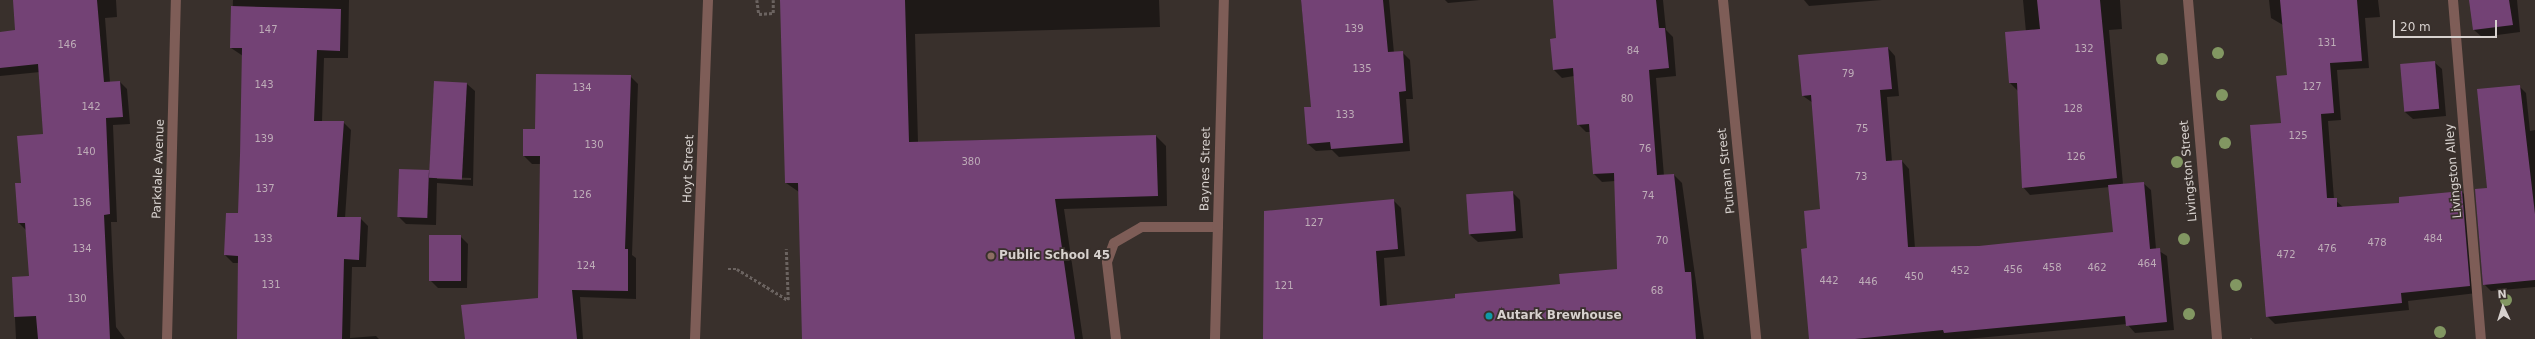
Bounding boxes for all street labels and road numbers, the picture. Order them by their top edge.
street label: Parkdale Avenue [150,119,168,219]
street label: Livingston Street [2177,120,2201,222]
street label: Livingston Alley [2443,123,2465,219]
street label: Baynes Street [1198,127,1214,211]
street label: Putnam Street [1715,127,1739,215]
street label: Hoyt Street [681,135,697,203]

